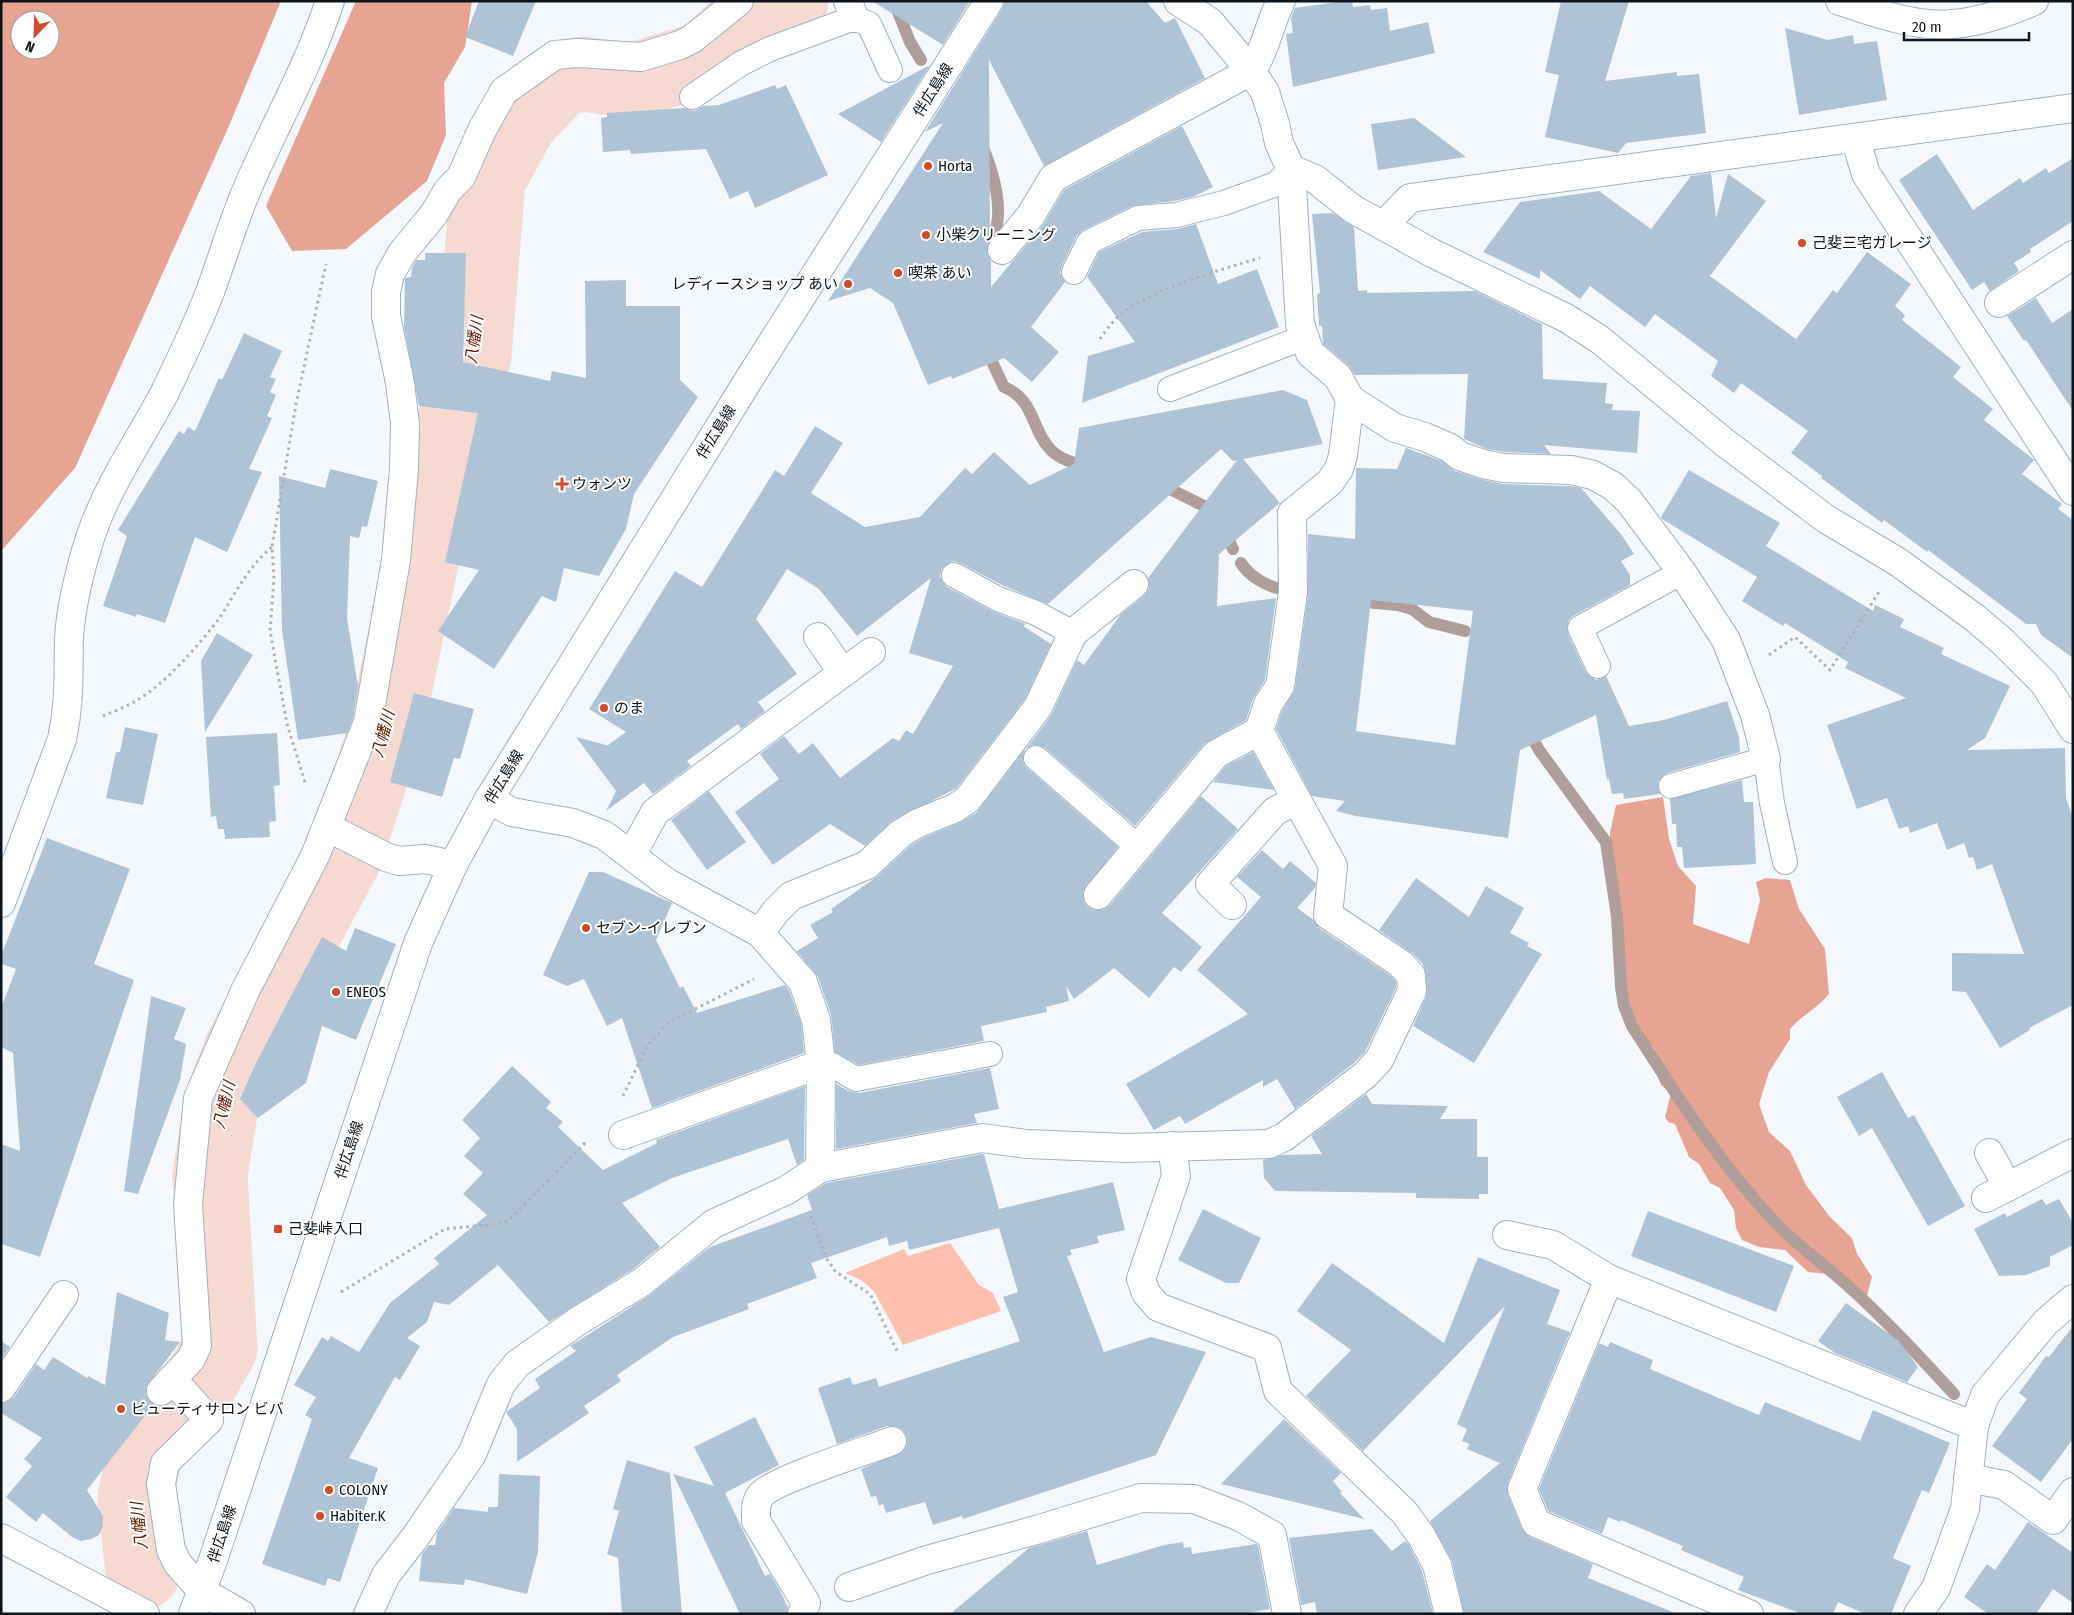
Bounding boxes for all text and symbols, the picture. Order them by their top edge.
north arrow [10,10,60,60]
scale bar [1904,10,2029,42]
text: 20 m [1912,18,1942,36]
text: N [23,37,37,56]
street label: 伴広島線 [909,60,957,120]
place label: Horta [938,157,972,175]
marker: Horta [922,160,934,172]
place label: 小柴クリーニング [936,226,1056,244]
marker: 小柴クリーニング [920,229,932,241]
place label: 己斐三宅ガレージ [1812,234,1932,252]
marker: 己斐三宅ガレージ [1796,237,1808,249]
place label: 喫茶 あい [908,264,972,282]
marker: 喫茶 あい [892,267,904,279]
place label: レディースショップ あい [671,275,838,293]
marker: レディースショップ あい [842,278,854,290]
water label: 八幡川 [461,313,487,365]
street label: 伴広島線 [692,402,740,462]
place label: ウォンツ [572,475,632,493]
marker: ウォンツ [556,478,568,490]
place label: のま [614,699,644,717]
marker: のま [598,702,610,714]
water label: 八幡川 [368,706,399,760]
street label: 伴広島線 [481,747,527,807]
place label: セブン-イレブン [596,919,707,937]
marker: セブン-イレブン [580,922,592,934]
place label: ENEOS [346,983,386,1001]
marker: ENEOS [330,986,342,998]
water label: 八幡川 [209,1077,240,1131]
street label: 伴広島線 [331,1119,367,1181]
place label: 己斐峠入口 [288,1220,363,1238]
marker: 己斐峠入口 [272,1223,284,1235]
place label: ビューティサロン ビバ [131,1400,284,1418]
marker: ビューティサロン ビバ [115,1403,127,1415]
place label: COLONY [339,1481,388,1499]
marker: COLONY [323,1484,335,1496]
water label: 八幡川 [127,1499,151,1551]
street label: 伴広島線 [204,1503,240,1565]
place label: Habiter.K [330,1507,386,1525]
marker: Habiter.K [314,1510,326,1522]

